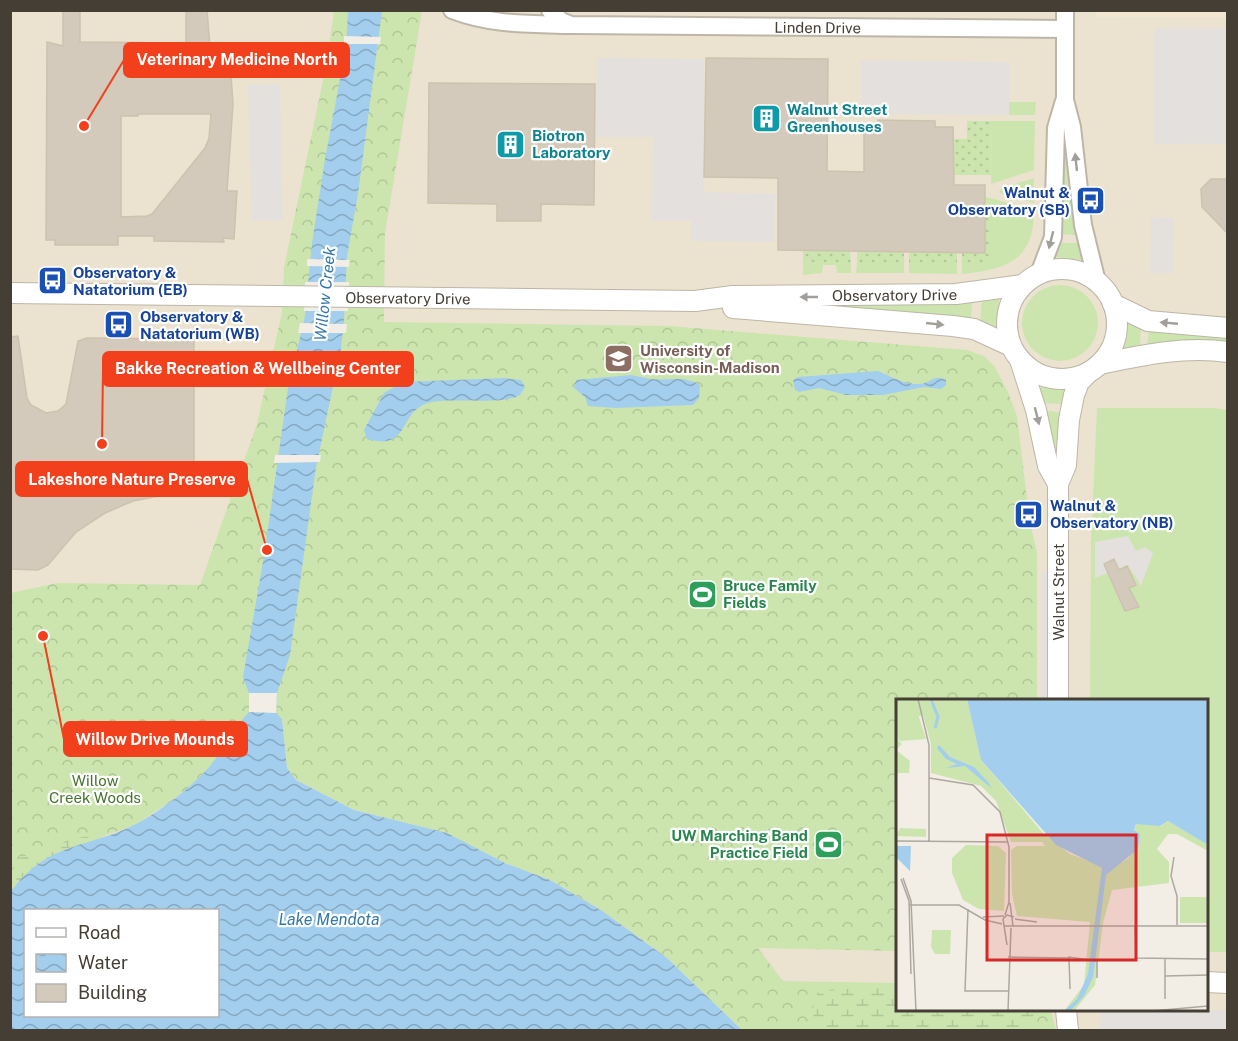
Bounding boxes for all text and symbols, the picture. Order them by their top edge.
street label: Linden Drive [774,18,861,36]
callout: Veterinary Medicine North [124,43,349,77]
text: Veterinary Medicine North [137,50,337,69]
place label: Walnut Street Greenhouses [787,101,887,135]
building icon: Walnut Street Greenhouses [750,102,782,134]
place label: Biotron Laboratory [532,127,611,161]
building icon: Biotron Laboratory [495,128,527,160]
one-way arrow [1071,152,1081,171]
place label: Walnut & Observatory (SB) [948,184,1070,218]
bus stop icon: Walnut & Observatory (SB) [1075,185,1107,217]
one-way arrow [1046,231,1056,249]
water label: Willow Creek [311,246,339,342]
place label: Observatory & Natatorium (EB) [73,264,188,298]
bus stop icon: Observatory & Natatorium (EB) [36,265,68,297]
street label: Observatory Drive [832,285,957,304]
street label: Observatory Drive [345,288,471,307]
one-way arrow [800,292,819,302]
place label: Observatory & Natatorium (WB) [140,308,260,342]
bus stop icon: Observatory & Natatorium (WB) [103,309,135,341]
one-way arrow [1160,318,1179,328]
one-way arrow [926,319,945,329]
place label: University of Wisconsin-Madison [640,342,780,376]
school or university icon: University of Wisconsin-Madison [603,343,635,375]
callout: Bakke Recreation & Wellbeing Center [103,352,413,386]
text: Bakke Recreation & Wellbeing Center [115,359,401,378]
one-way arrow [1033,407,1043,425]
callout: Lakeshore Nature Preserve [16,462,247,496]
text: Lakeshore Nature Preserve [28,470,236,489]
place label: Walnut & Observatory (NB) [1050,497,1174,531]
bus stop icon: Walnut & Observatory (NB) [1013,498,1045,530]
street label: Walnut Street [1050,543,1067,641]
place label: Bruce Family Fields [723,577,817,611]
sports icon: Bruce Family Fields [686,578,718,610]
inset map [896,699,1208,1011]
callout: Willow Drive Mounds [64,722,247,756]
text: Willow Drive Mounds [76,730,234,749]
park label: Willow Creek Woods [49,772,141,806]
place label: UW Marching Band Practice Field [671,827,808,861]
sports icon: UW Marching Band Practice Field [813,828,845,860]
legend [24,909,219,1017]
water label: Lake Mendota [278,910,380,929]
text: Road [78,922,121,943]
text: Water [78,952,128,973]
text: Building [78,982,147,1003]

